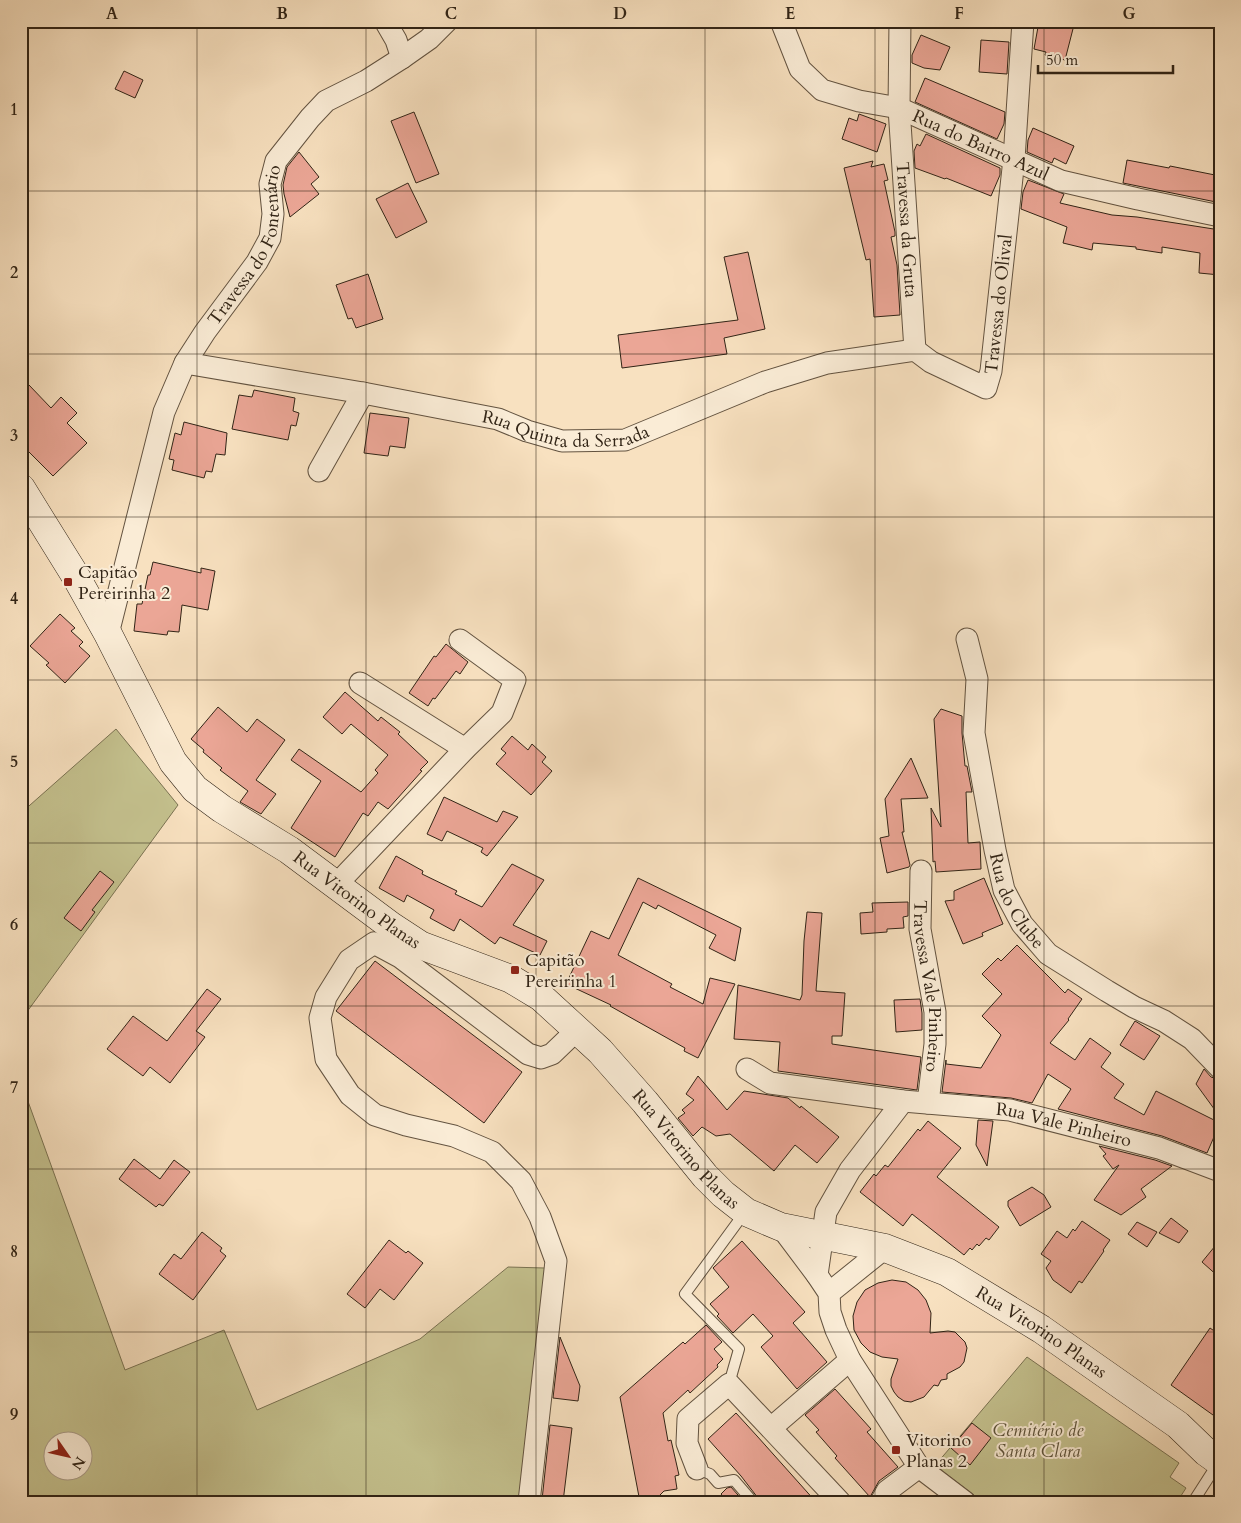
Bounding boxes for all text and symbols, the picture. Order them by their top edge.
text: A [106,3,118,25]
text: B [276,3,288,25]
text: C [445,3,457,25]
text: D [613,3,627,25]
text: E [785,3,795,25]
text: F [954,3,964,25]
text: G [1122,3,1136,25]
scale bar [1038,42,1174,74]
text: 50 m [1046,50,1078,70]
text: 1 [10,99,18,121]
street label: Rua do Bairro Azul [908,104,1053,187]
street label: Travessa da Gruta [890,161,924,299]
street label: Travessa do Fontenário [202,162,288,331]
street label: Travessa do Olival [979,233,1019,375]
text: 2 [10,262,18,284]
street label: Rua Quinta da Serrada [480,404,653,454]
text: 3 [10,425,18,447]
place label: Capitão Pereirinha 2 [78,560,170,606]
marker: Capitão Pereirinha 2 [62,576,74,588]
text: 4 [10,588,18,610]
text: 5 [10,751,18,773]
street label: Rua Vitorino Planas [288,845,426,955]
street label: Rua do Clube [983,850,1050,954]
street label: Travessa Vale Pinheiro [907,900,947,1074]
text: 6 [10,914,18,936]
place label: Capitão Pereirinha 1 [525,948,617,994]
marker: Capitão Pereirinha 1 [509,964,521,976]
text: 7 [10,1077,18,1099]
street label: Rua Vitorino Planas [626,1084,744,1215]
street label: Rua Vale Pinheiro [995,1097,1134,1154]
text: 8 [10,1241,18,1263]
street label: Rua Vitorino Planas [971,1280,1112,1384]
text: 9 [10,1404,18,1426]
park label: Cemitério de Santa Clara [993,1418,1084,1464]
place label: Vitorino Planas 2 [906,1428,972,1474]
north arrow [42,1430,92,1480]
marker: Vitorino Planas 2 [890,1444,902,1456]
text: N [67,1453,90,1473]

